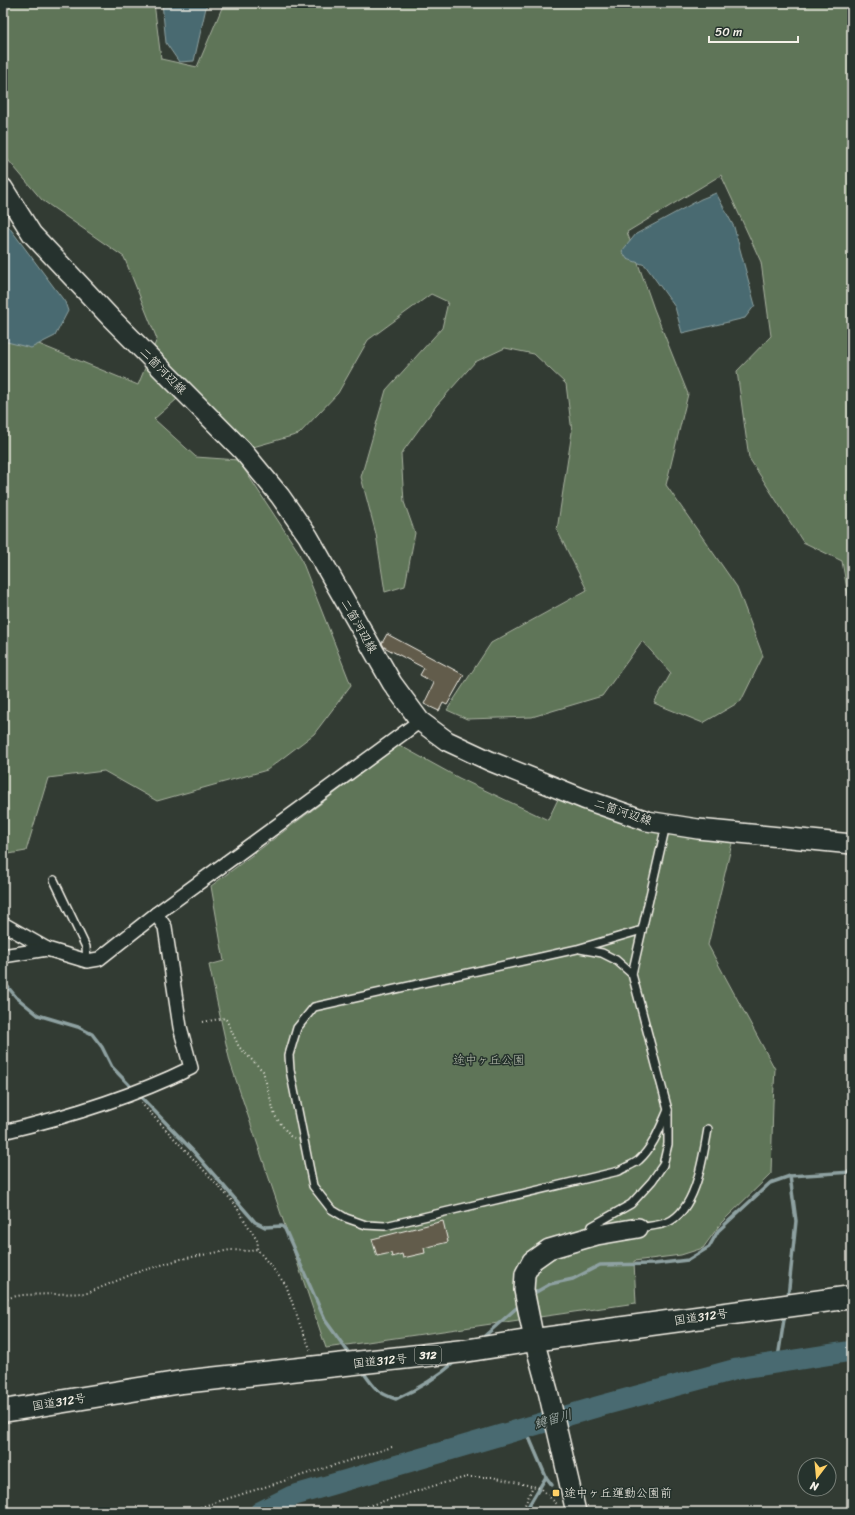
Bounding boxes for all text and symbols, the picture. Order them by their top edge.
scale bar [709,18,798,44]
text: 50 m [715,21,742,43]
street label: 二箇河辺線 [134,342,192,400]
street label: 二箇河辺線 [334,595,384,657]
street label: 二箇河辺線 [591,792,655,832]
park label: 途中ヶ丘公園 [453,1049,525,1071]
street label: 国道312号 [672,1302,730,1332]
road number: 312 [415,1346,441,1364]
street label: 国道312号 [352,1347,408,1375]
street label: 国道312号 [30,1387,88,1417]
water label: 鱒留川 [531,1403,575,1435]
north arrow [797,1457,837,1497]
text: N [808,1476,822,1497]
place label: 途中ヶ丘運動公園前 [564,1482,672,1504]
marker: 途中ヶ丘運動公園前 [551,1488,561,1498]

